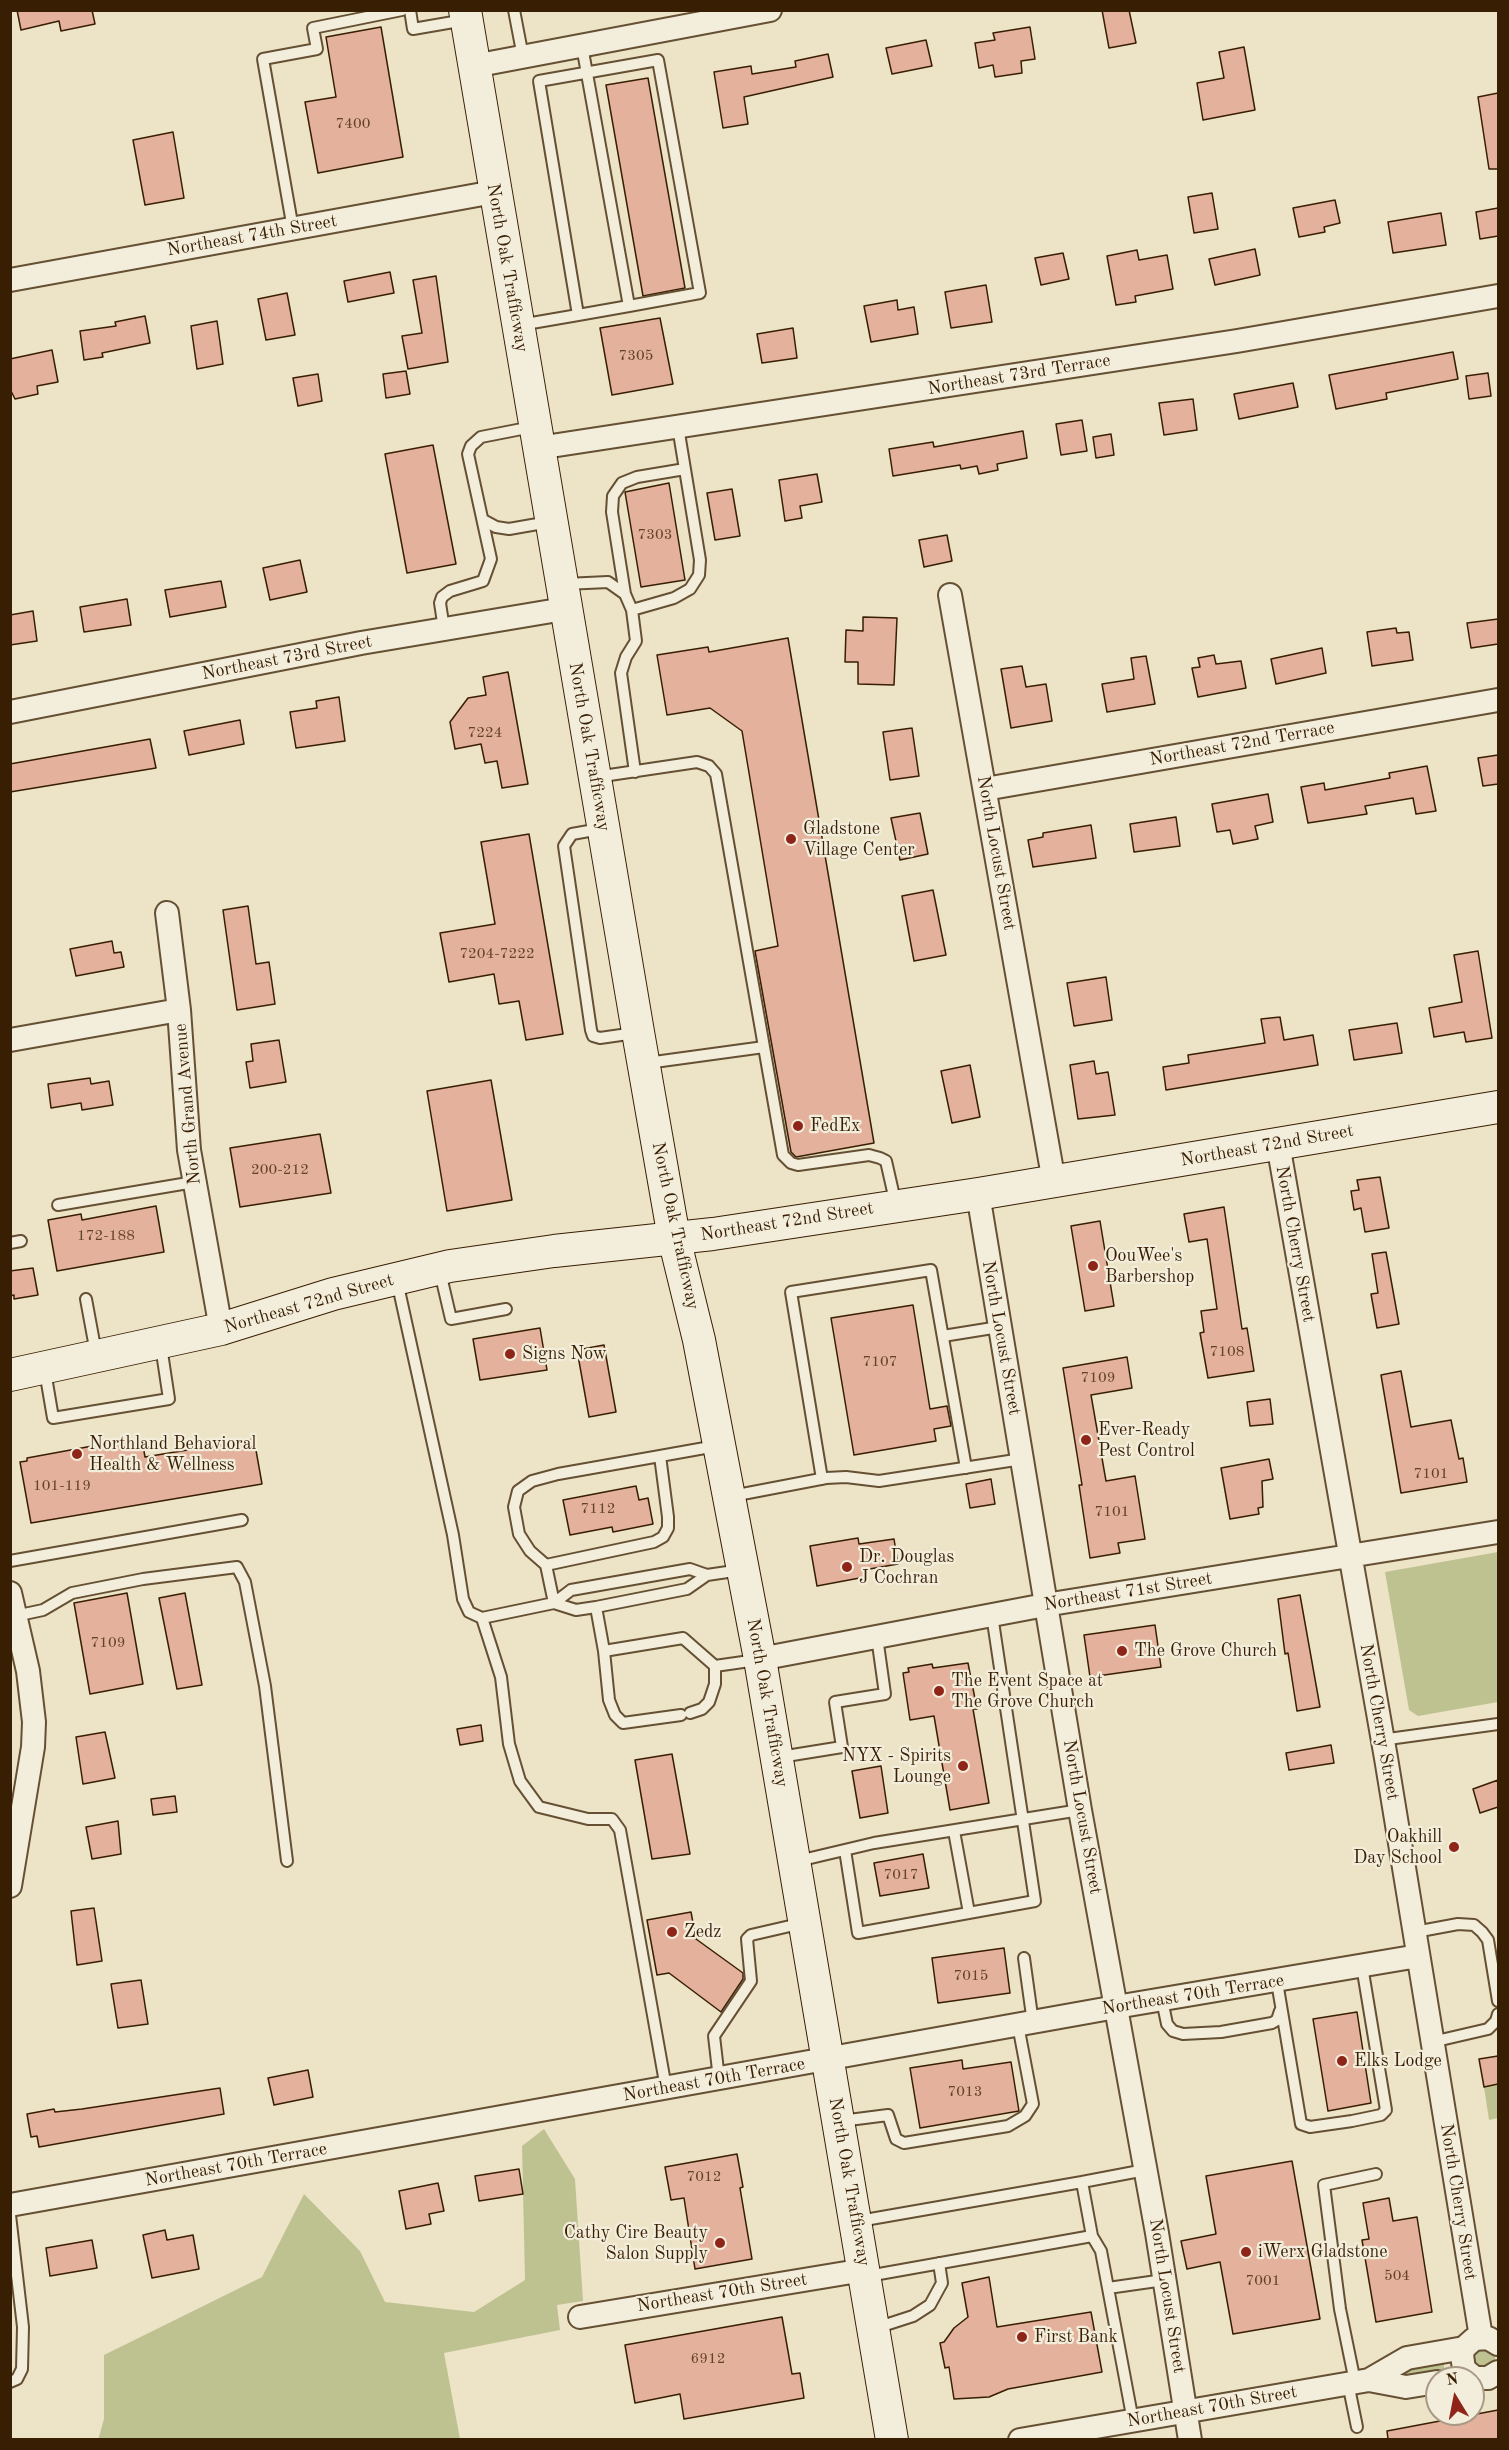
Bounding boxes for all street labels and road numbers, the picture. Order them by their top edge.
street label: North Oak Trafficway [482,182,532,354]
street label: Northeast 74th Street [165,210,339,262]
street label: Northeast 73rd Terrace [926,350,1112,400]
street label: Northeast 73rd Street [200,631,374,685]
street label: North Oak Trafficway [564,661,614,833]
street label: Northeast 72nd Terrace [1148,717,1336,771]
street label: North Locust Street [972,774,1020,932]
street label: North Grand Avenue [170,1022,206,1186]
street label: Northeast 72nd Street [1179,1120,1355,1172]
street label: North Oak Trafficway [647,1140,703,1312]
street label: North Cherry Street [1271,1164,1319,1324]
street label: Northeast 72nd Street [699,1198,875,1246]
street label: North Locust Street [977,1259,1025,1417]
street label: Northeast 72nd Street [222,1269,396,1339]
street label: Northeast 71st Street [1042,1568,1214,1616]
street label: North Oak Trafficway [742,1617,792,1789]
street label: North Cherry Street [1355,1642,1403,1802]
street label: North Locust Street [1058,1738,1106,1896]
street label: Northeast 70th Terrace [1100,1970,1286,2020]
street label: Northeast 70th Terrace [621,2053,807,2107]
street label: North Oak Trafficway [824,2096,874,2268]
street label: North Cherry Street [1435,2122,1481,2282]
street label: Northeast 70th Terrace [143,2138,329,2192]
street label: North Locust Street [1144,2217,1190,2375]
street label: Northeast 70th Street [635,2269,809,2317]
street label: Northeast 70th Street [1125,2381,1299,2433]

